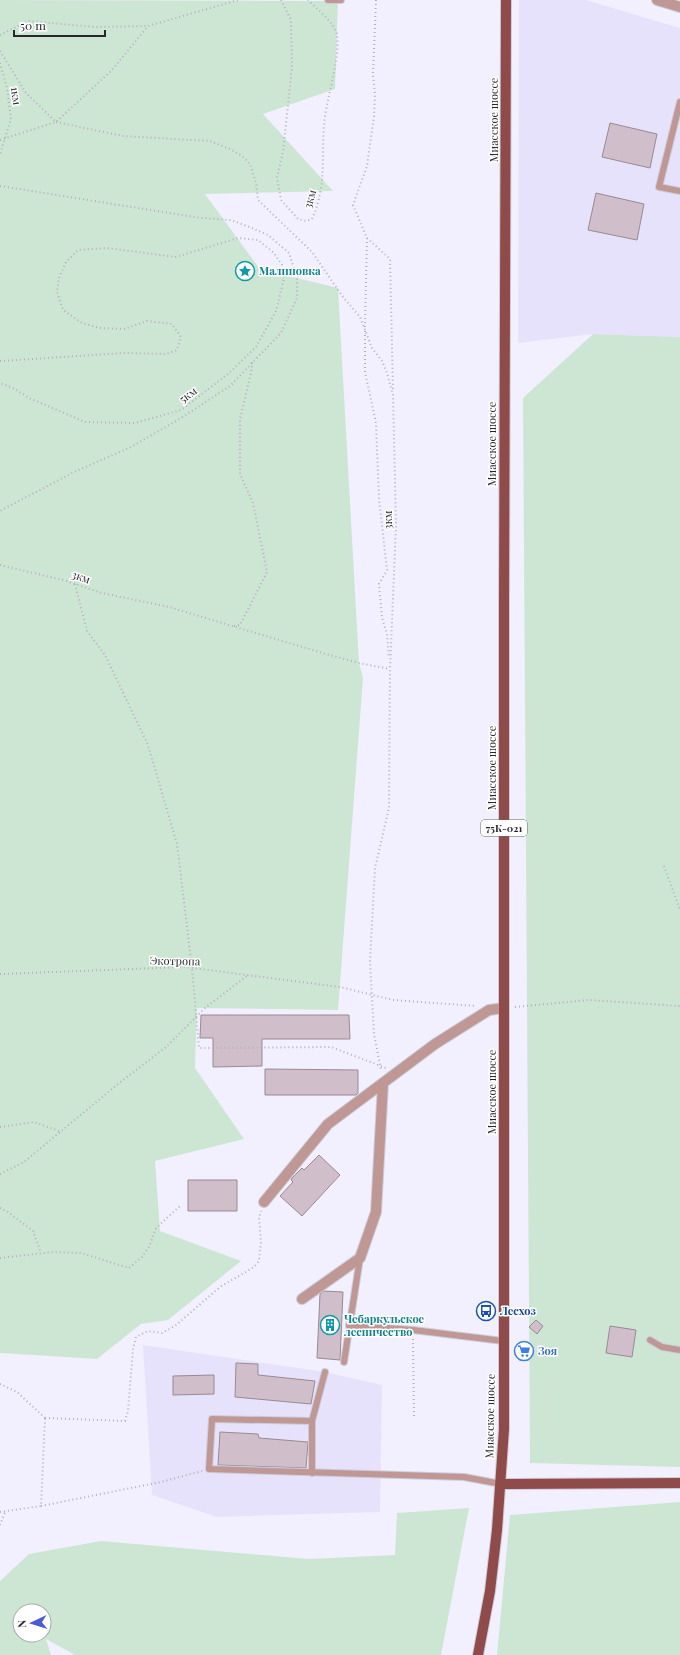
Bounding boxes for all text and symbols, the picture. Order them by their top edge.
scale bar [14,12,105,38]
text: 50 m [20,17,46,33]
street label: Миасское шоссе [486,77,501,162]
street label: 1км [8,86,25,106]
street label: 3км [300,187,319,210]
place icon: Малиновка [234,260,256,282]
place label: Малиновка [259,263,321,278]
street label: 5км [176,383,200,406]
street label: Миасское шоссе [484,401,499,486]
street label: 3км [380,510,395,530]
street label: 3км [70,566,93,587]
street label: Миасское шоссе [484,725,499,810]
road number: 75К-021 [481,820,527,836]
street label: Экотропа [150,953,201,968]
street label: Миасское шоссе [484,1049,499,1134]
bus stop icon: Лесхоз [475,1300,497,1322]
place label: Лесхоз [499,1303,537,1318]
place label: Чебаркульское лесничество [344,1311,425,1339]
building icon: Чебаркульское лесничество [319,1314,341,1336]
supermarket icon: Зоя [513,1340,535,1362]
place label: Зоя [538,1343,558,1358]
street label: Миасское шоссе [481,1373,498,1458]
north arrow [12,1603,52,1643]
text: N [14,1619,29,1628]

